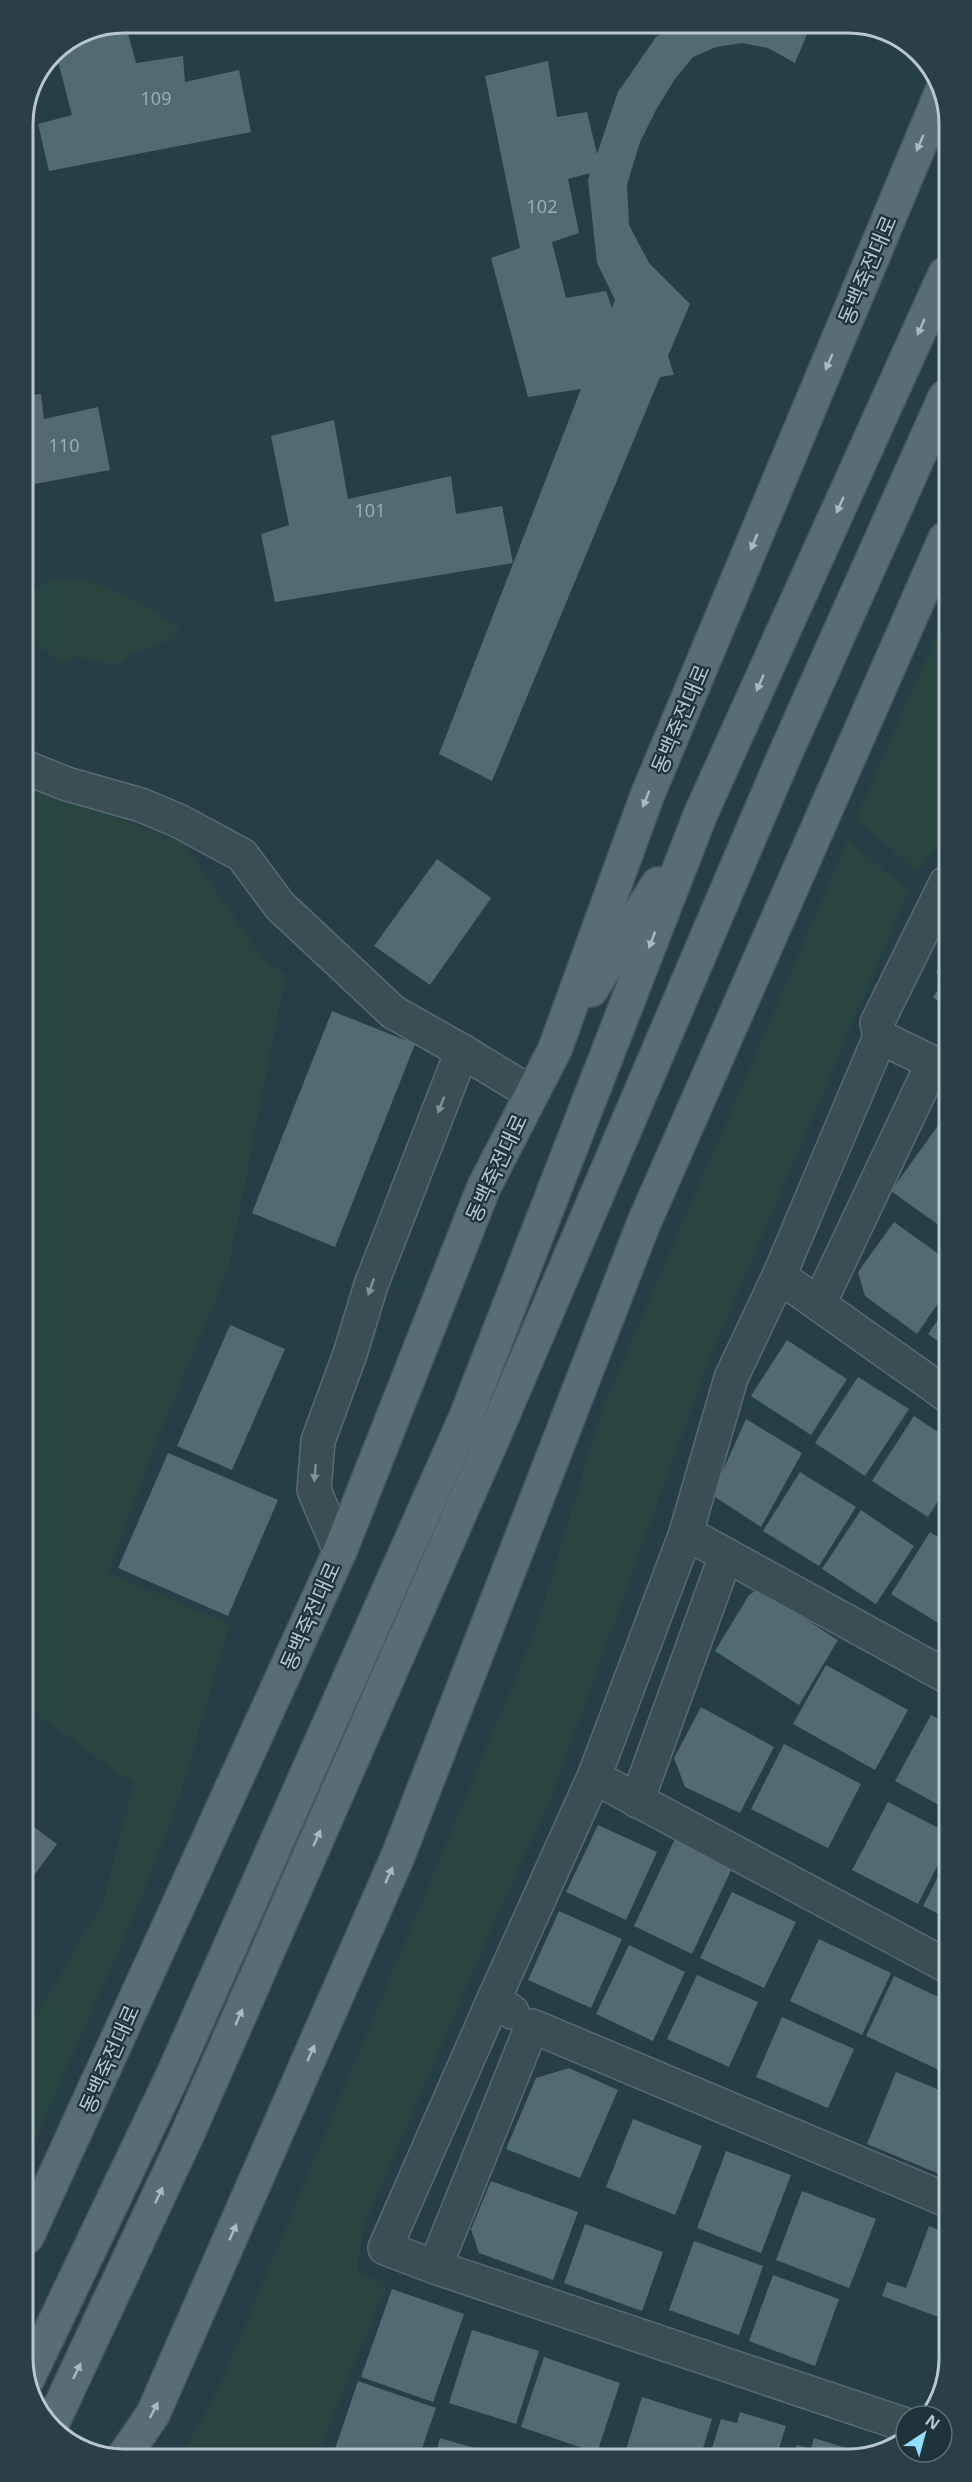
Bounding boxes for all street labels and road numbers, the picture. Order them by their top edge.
street label: 동백죽전대로 [831,211,903,329]
street label: 동백죽전대로 [644,660,716,778]
street label: 동백죽전대로 [459,1110,533,1226]
street label: 동백죽전대로 [274,1557,346,1675]
street label: 동백죽전대로 [73,2000,145,2118]

